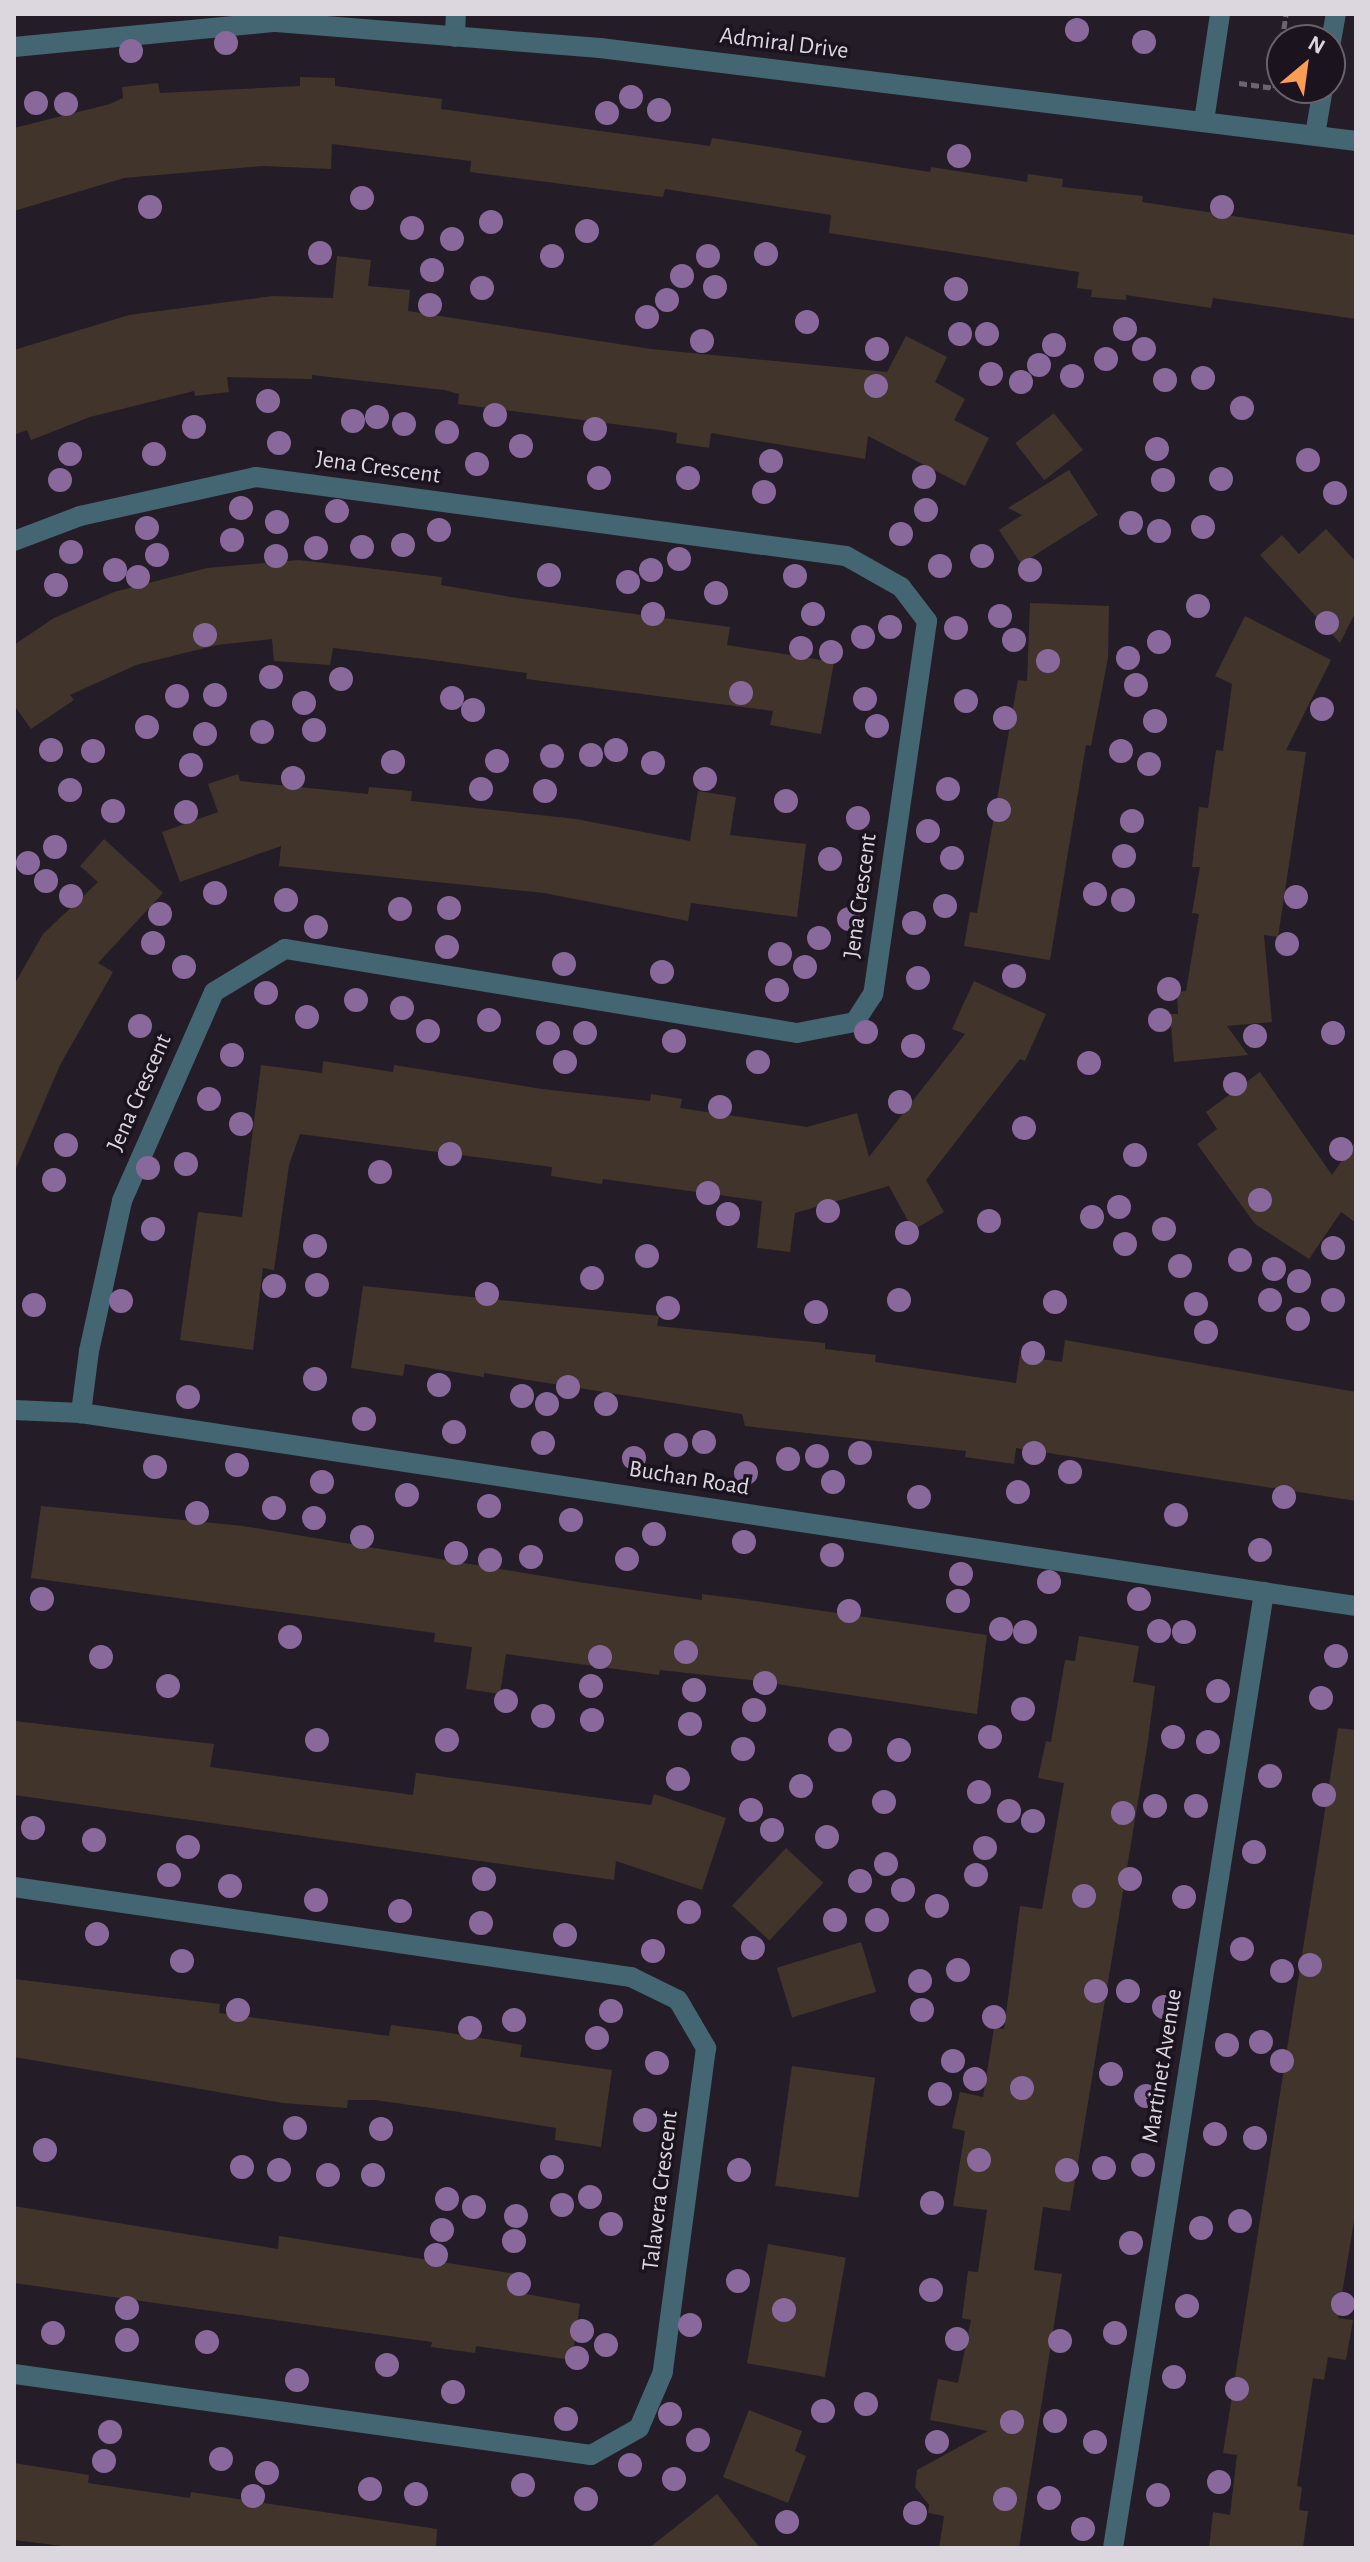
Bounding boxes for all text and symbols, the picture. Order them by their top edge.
street label: Admiral Drive [718,22,850,66]
north arrow [1266,24,1346,104]
text: N [1305,31,1329,58]
street label: Jena Crescent [314,445,442,491]
street label: Jena Crescent [838,832,884,960]
street label: Jena Crescent [101,1030,179,1156]
street label: Buchan Road [627,1455,751,1503]
street label: Martinet Avenue [1137,1987,1189,2145]
street label: Talavera Crescent [637,2109,685,2273]

